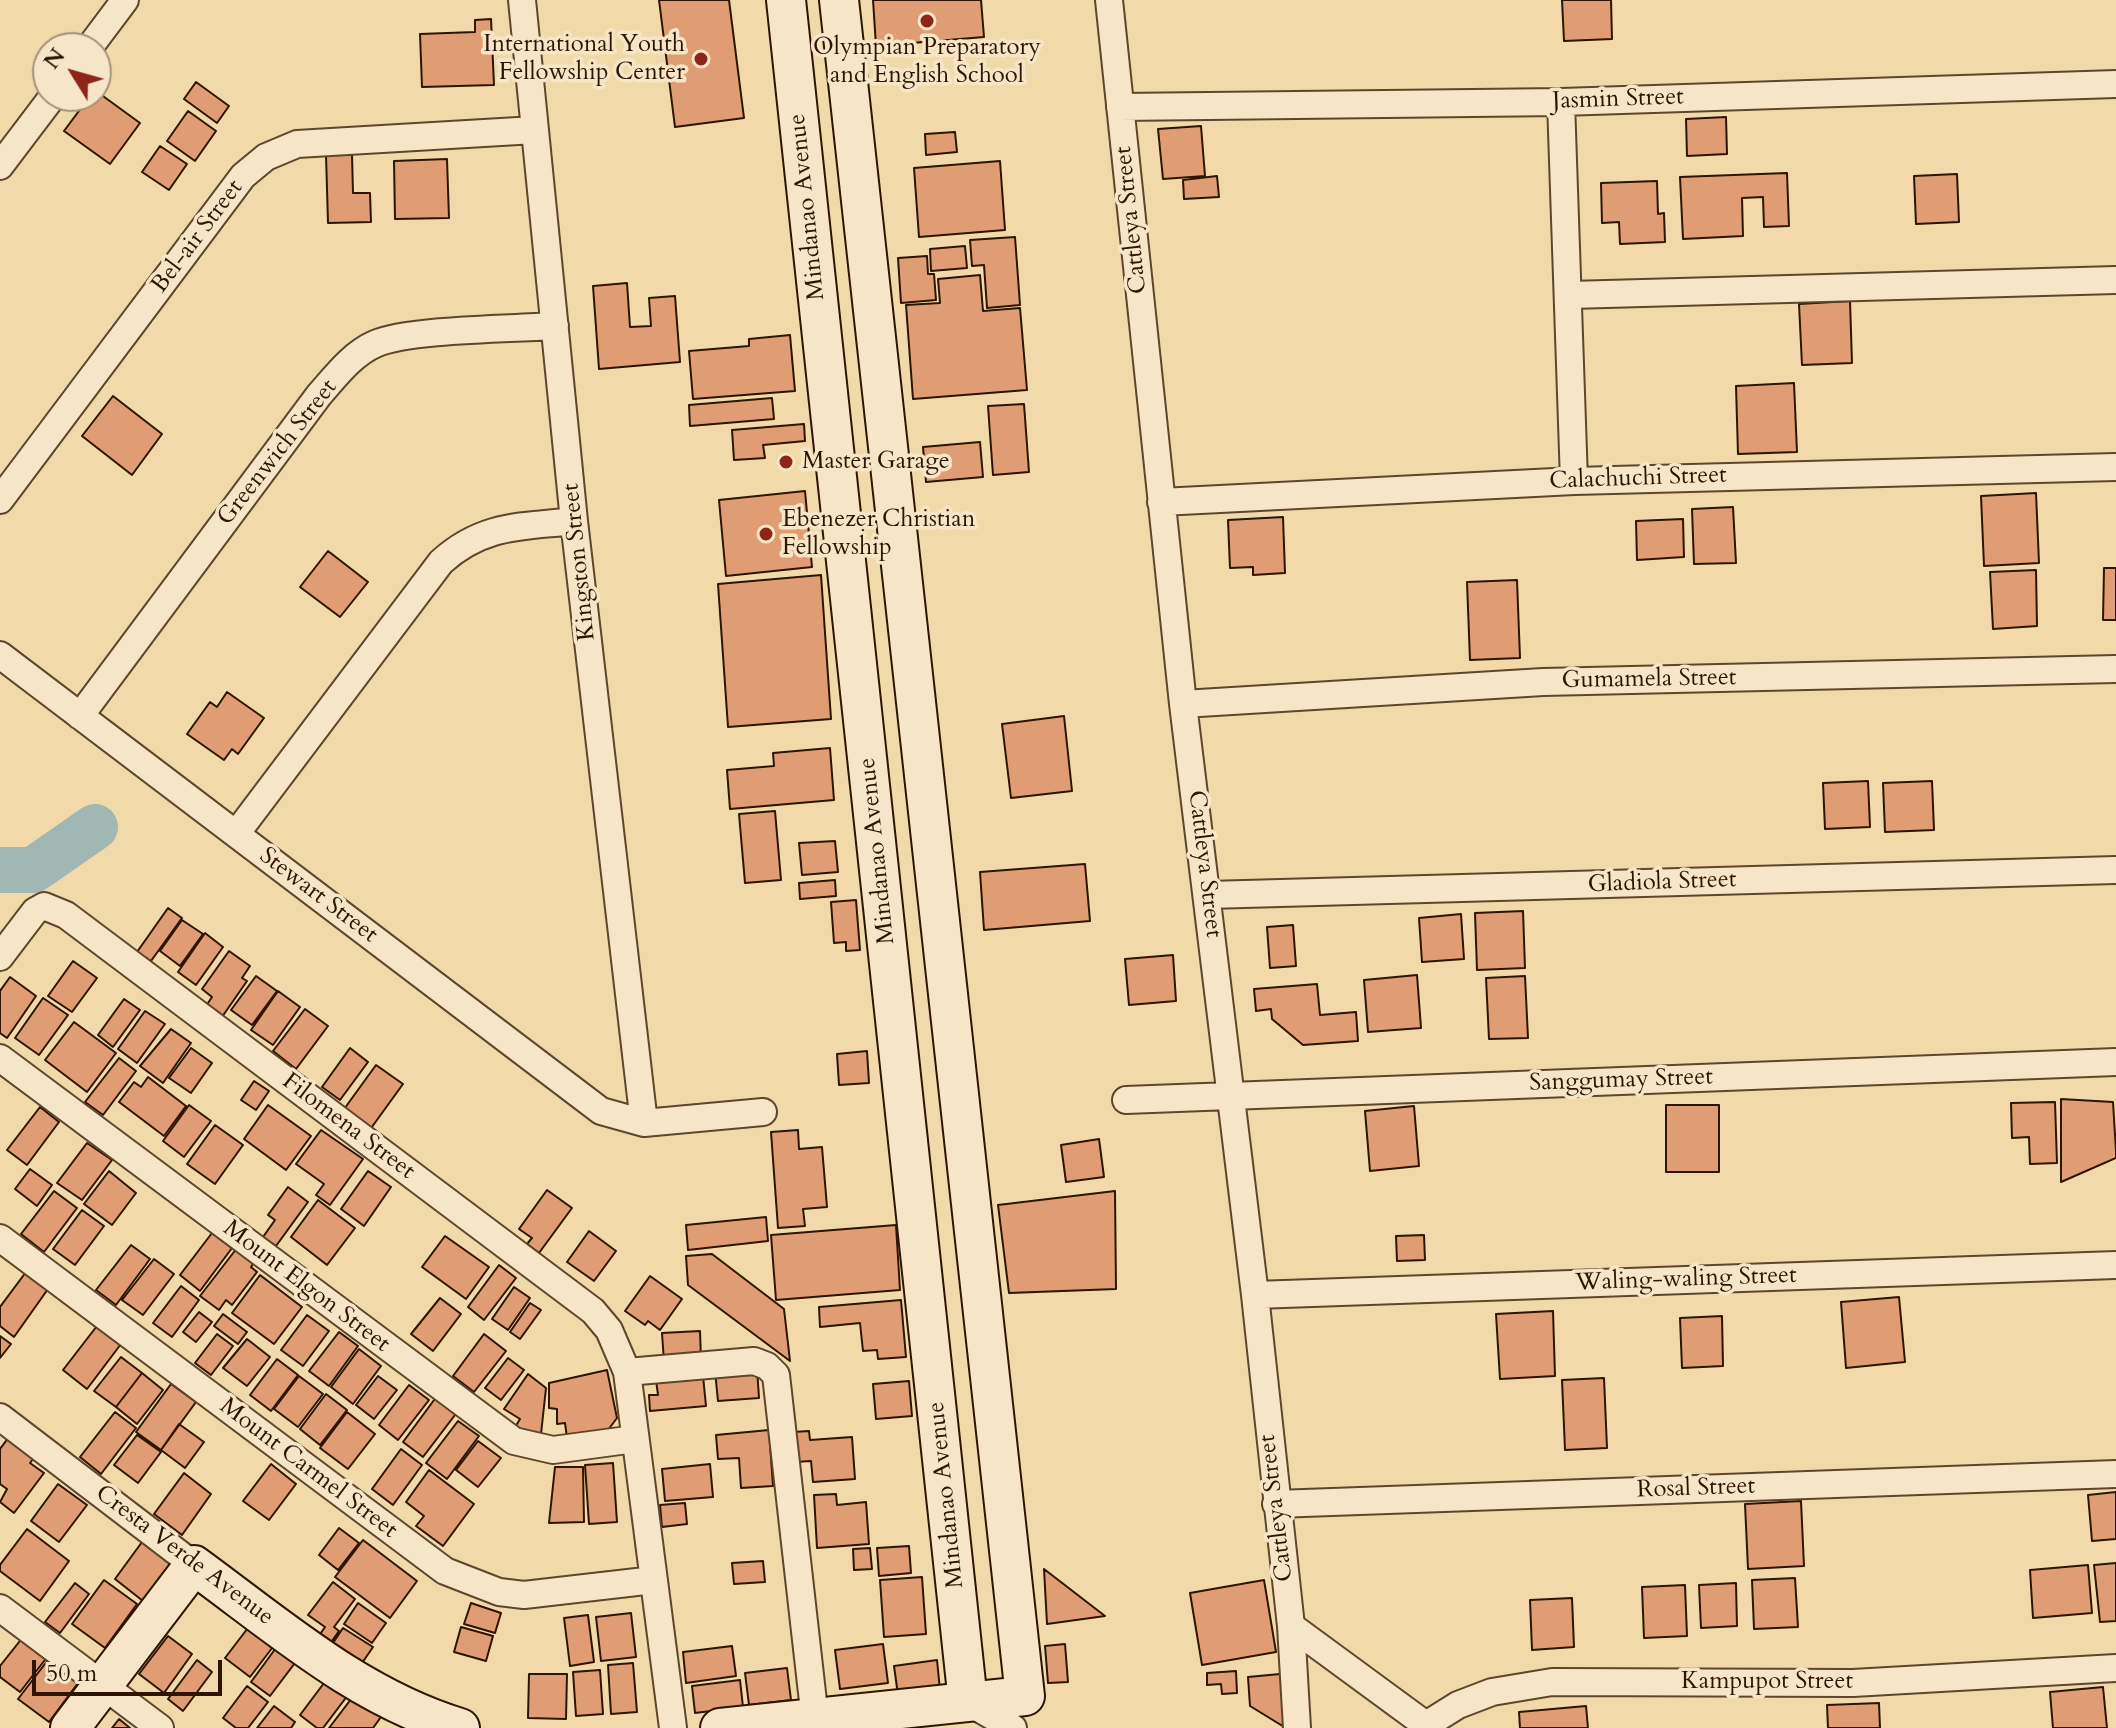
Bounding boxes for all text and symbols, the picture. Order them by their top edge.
marker: Olympian Preparatory and English School [918,12,936,30]
place label: International Youth Fellowship Center [483,31,685,87]
north arrow [32,32,112,112]
place label: Olympian Preparatory and English School [813,34,1041,90]
text: N [37,42,72,75]
marker: International Youth Fellowship Center [692,50,710,68]
street label: Jasmin Street [1552,83,1684,117]
street label: Mindanao Avenue [784,112,832,302]
street label: Cattleya Street [1110,145,1154,295]
street label: Bel-air Street [146,175,250,299]
street label: Greenwich Street [212,374,344,532]
place label: Master Garage [802,448,950,476]
marker: Master Garage [777,453,795,471]
street label: Calachuchi Street [1549,462,1727,496]
street label: Kingston Street [557,482,603,642]
place label: Ebenezer Christian Fellowship [782,506,975,562]
marker: Ebenezer Christian Fellowship [757,525,775,543]
street label: Gumamela Street [1561,664,1737,696]
street label: Mindanao Avenue [854,756,902,946]
street label: Cattleya Street [1181,789,1227,939]
street label: Stewart Street [253,842,383,950]
street label: Gladiola Street [1587,866,1737,900]
street label: Sanggumay Street [1529,1063,1713,1099]
street label: Filomena Street [276,1068,420,1186]
street label: Mount Elgon Street [217,1215,395,1359]
street label: Waling-waling Street [1575,1262,1797,1298]
street label: Mount Carmel Street [213,1393,403,1545]
street label: Mindanao Avenue [923,1400,971,1590]
street label: Cattleya Street [1254,1433,1300,1583]
street label: Rosal Street [1636,1473,1756,1505]
street label: Cresta Verde Avenue [89,1480,279,1632]
scale bar [36,1644,226,1694]
text: 50 m [46,1657,97,1690]
street label: Kampupot Street [1681,1668,1853,1696]

